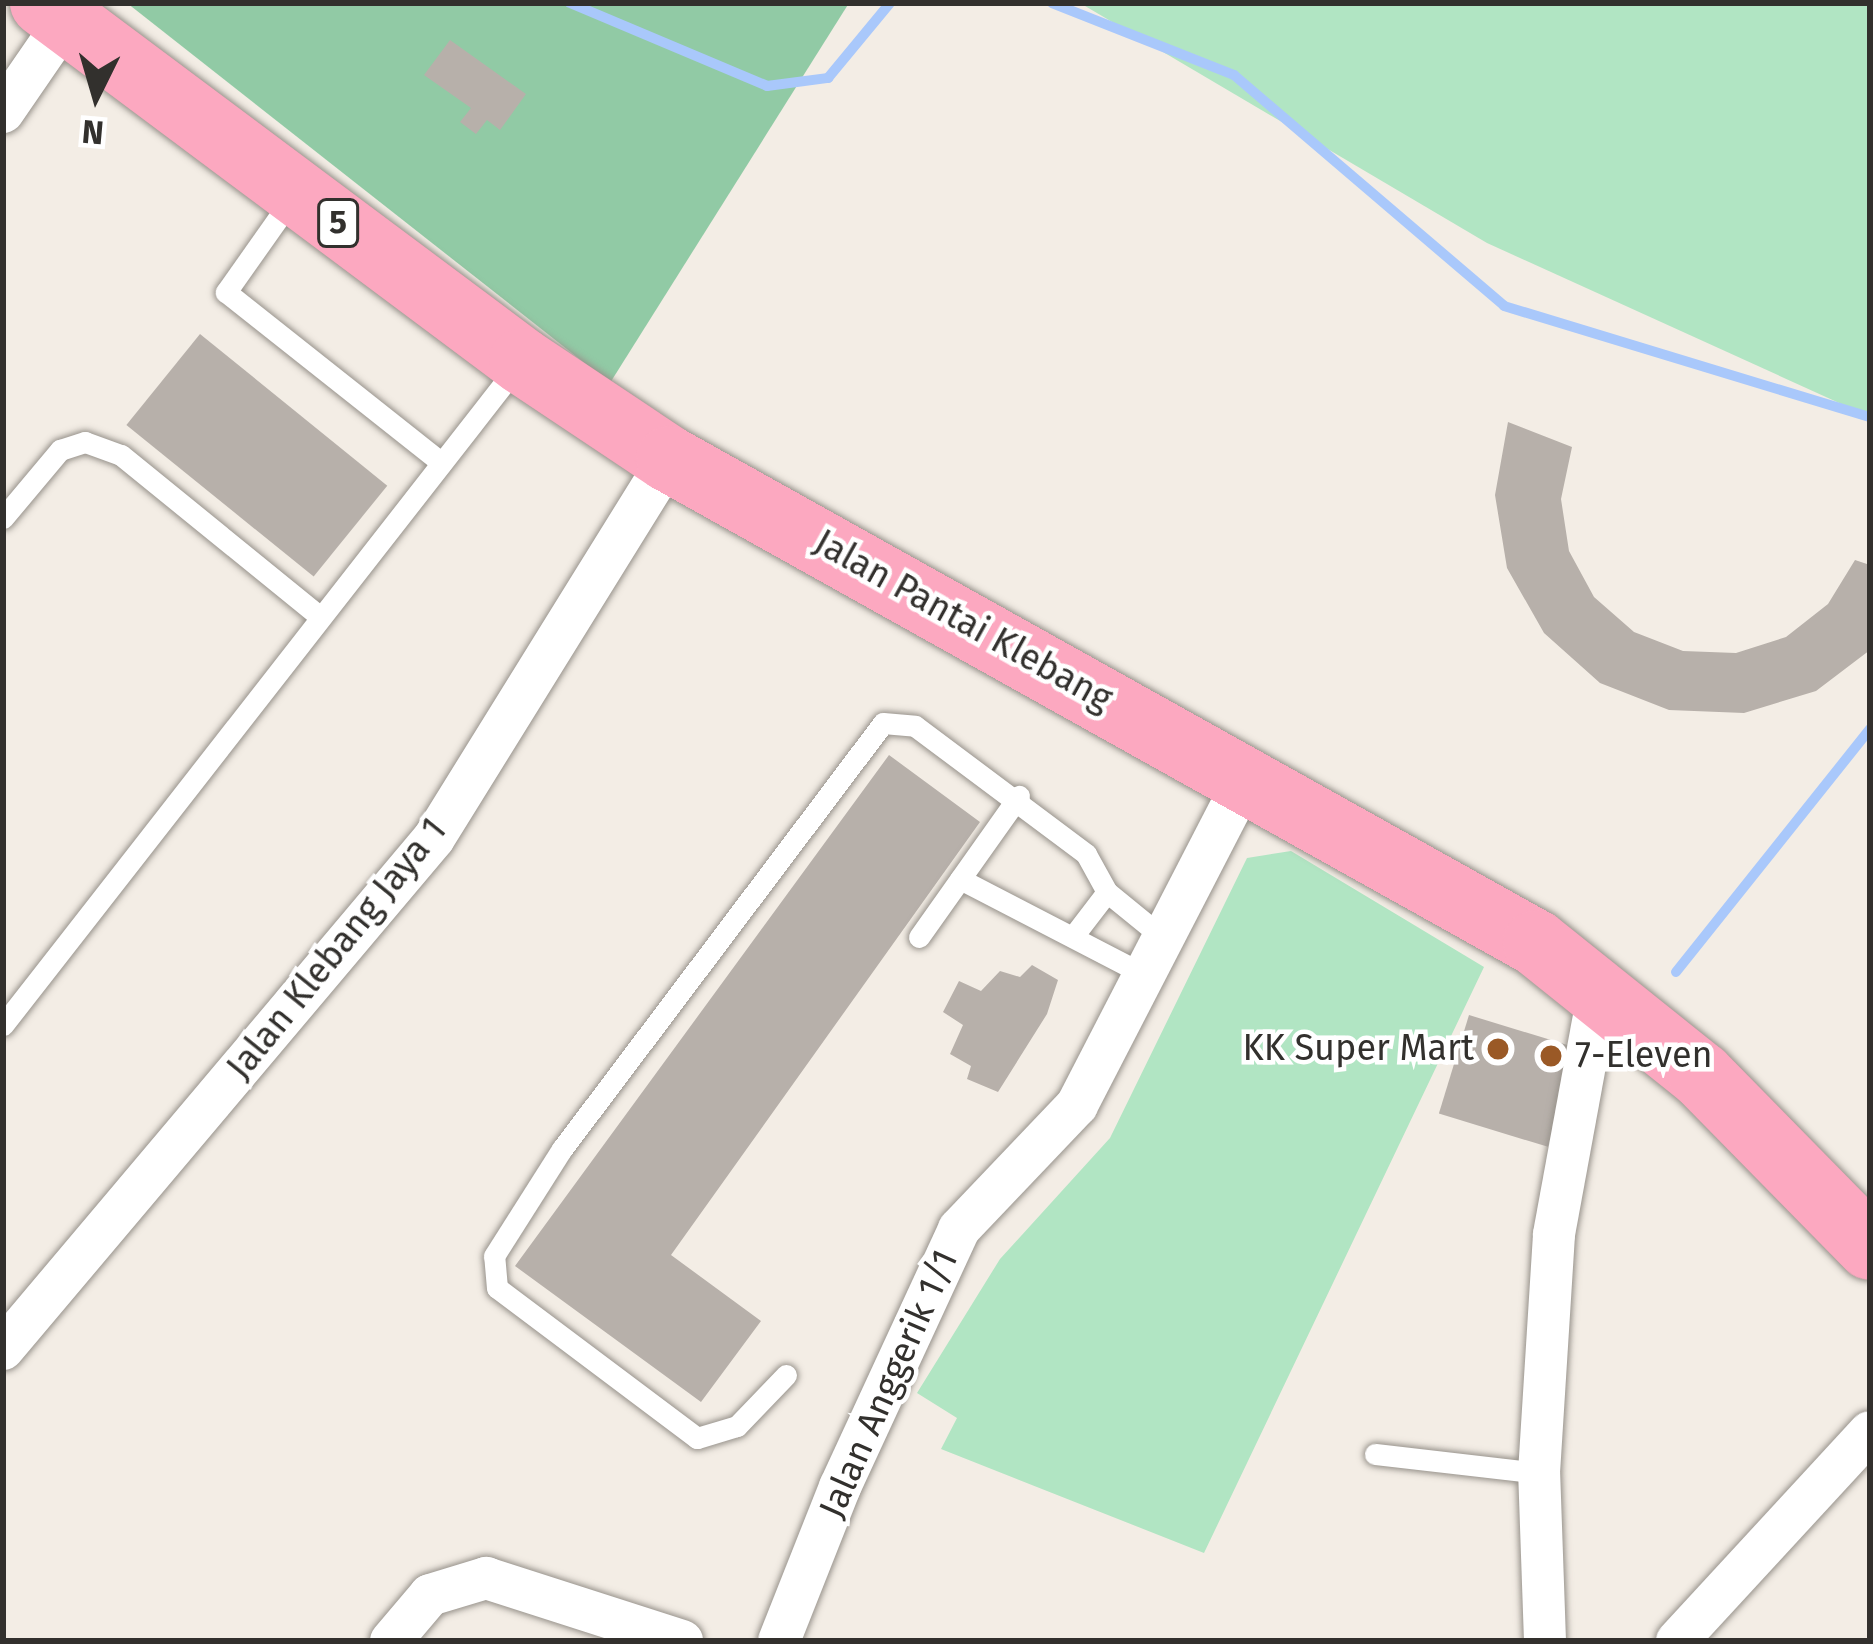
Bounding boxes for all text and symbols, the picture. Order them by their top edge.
north arrow [36,36,156,156]
text: N [80,111,106,153]
road number: 5 [317,196,359,250]
street label: Jalan Pantai Klebang [806,521,1120,721]
street label: Jalan Klebang Jaya 1 [218,810,456,1088]
place label: KK Super Mart [1243,1027,1474,1071]
place label: 7-Eleven [1575,1034,1713,1078]
marker: KK Super Mart [1485,1036,1511,1062]
marker: 7-Eleven [1538,1043,1564,1069]
street label: Jalan Anggerik 1/1 [811,1243,967,1525]

